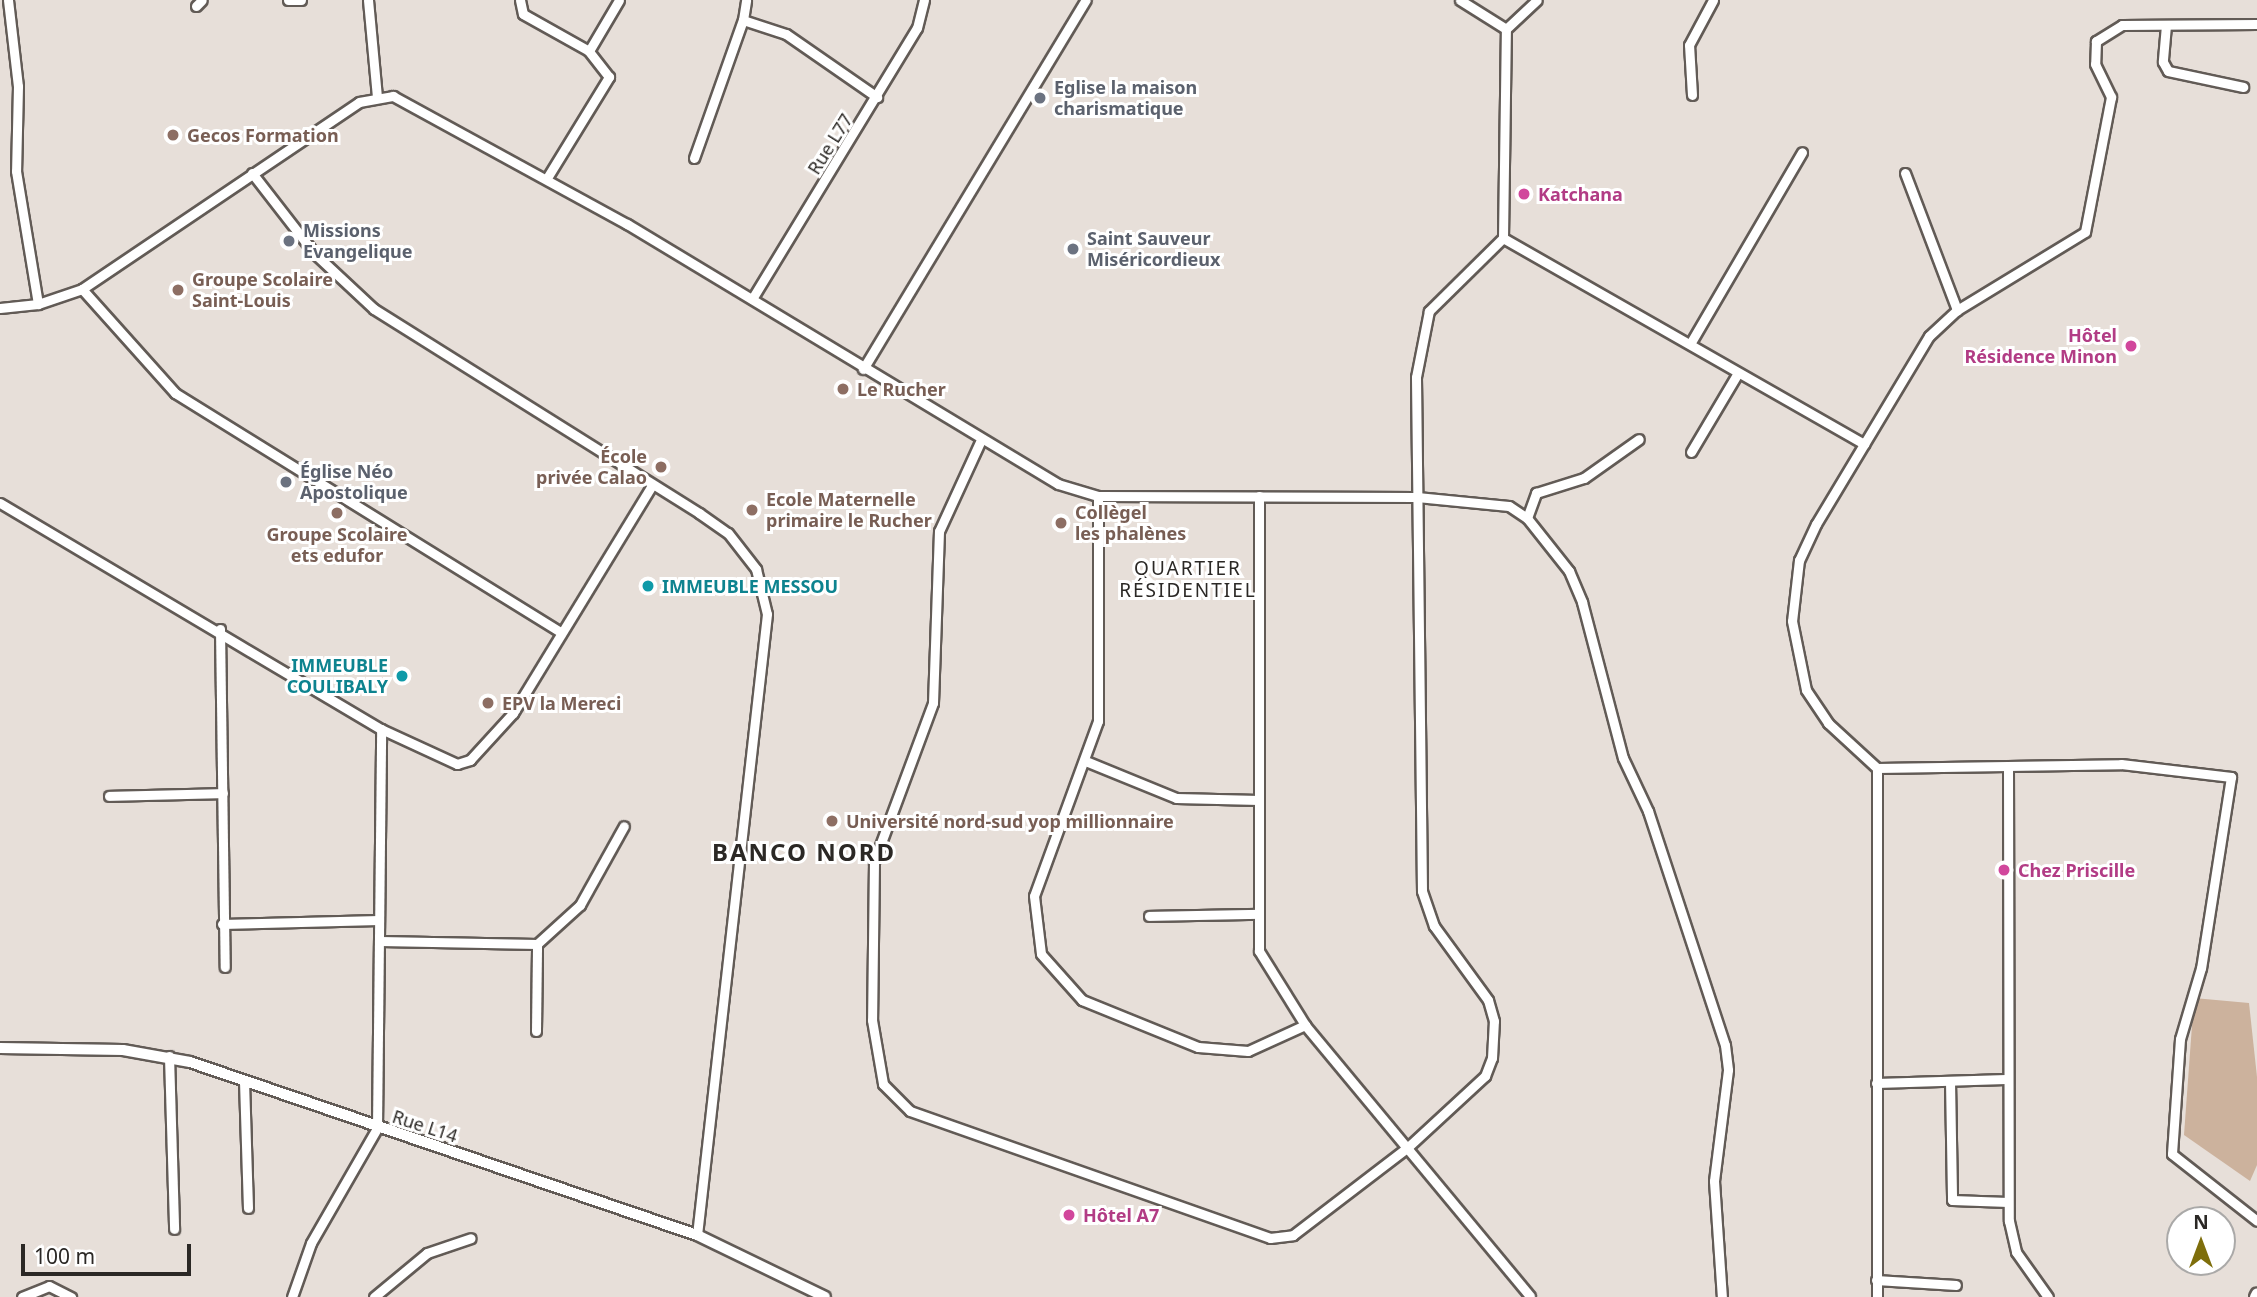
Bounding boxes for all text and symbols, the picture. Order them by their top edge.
place label: Eglise la maison charismatique [1054,77,1197,119]
marker: Eglise la maison charismatique [1032,90,1048,106]
street label: Rue L77 [803,110,857,178]
place label: Gecos Formation [187,124,339,146]
marker: Gecos Formation [165,127,181,143]
place label: Katchana [1538,183,1623,205]
marker: Katchana [1516,186,1532,202]
place label: Missions Evangelique [303,220,413,262]
place label: Saint Sauveur Miséricordieux [1087,228,1220,270]
marker: Missions Evangelique [281,233,297,249]
marker: Saint Sauveur Miséricordieux [1065,241,1081,257]
place label: Groupe Scolaire Saint-Louis [192,269,333,312]
marker: Groupe Scolaire Saint-Louis [170,282,186,298]
place label: Hôtel Résidence Minon [1964,325,2117,368]
marker: Hôtel Résidence Minon [2123,338,2139,354]
place label: Le Rucher [857,378,946,400]
marker: Le Rucher [835,381,851,397]
place label: École privée Calao [536,446,647,489]
marker: École privée Calao [653,459,669,475]
place label: Église Néo Apostolique [300,461,408,504]
marker: Église Néo Apostolique [278,474,294,490]
place label: Ecole Maternelle primaire le Rucher [766,489,932,532]
marker: Ecole Maternelle primaire le Rucher [744,502,760,518]
place label: Collègel les phalènes [1075,502,1186,544]
marker: Groupe Scolaire ets edufor [329,505,345,521]
marker: Collègel les phalènes [1053,515,1069,531]
place label: Groupe Scolaire ets edufor [267,524,407,566]
district label: QUARTIER RÉSIDENTIEL [1121,558,1255,602]
place label: IMMEUBLE MESSOU [662,575,838,597]
marker: IMMEUBLE MESSOU [640,578,656,594]
place label: IMMEUBLE COULIBALY [287,655,388,698]
marker: IMMEUBLE COULIBALY [394,668,410,684]
place label: EPV la Mereci [502,692,621,714]
marker: EPV la Mereci [480,695,496,711]
place label: Université nord-sud yop millionnaire [846,810,1174,832]
marker: Université nord-sud yop millionnaire [824,813,840,829]
district label: BANCO NORD [713,838,895,866]
place label: Chez Priscille [2018,859,2135,881]
marker: Chez Priscille [1996,862,2012,878]
street label: Rue L14 [390,1105,460,1147]
place label: Hôtel A7 [1083,1204,1159,1226]
north arrow [2166,1206,2236,1276]
marker: Hôtel A7 [1061,1207,1077,1223]
text: N [2193,1209,2209,1235]
scale bar [24,1230,194,1274]
text: 100 m [34,1242,95,1270]

